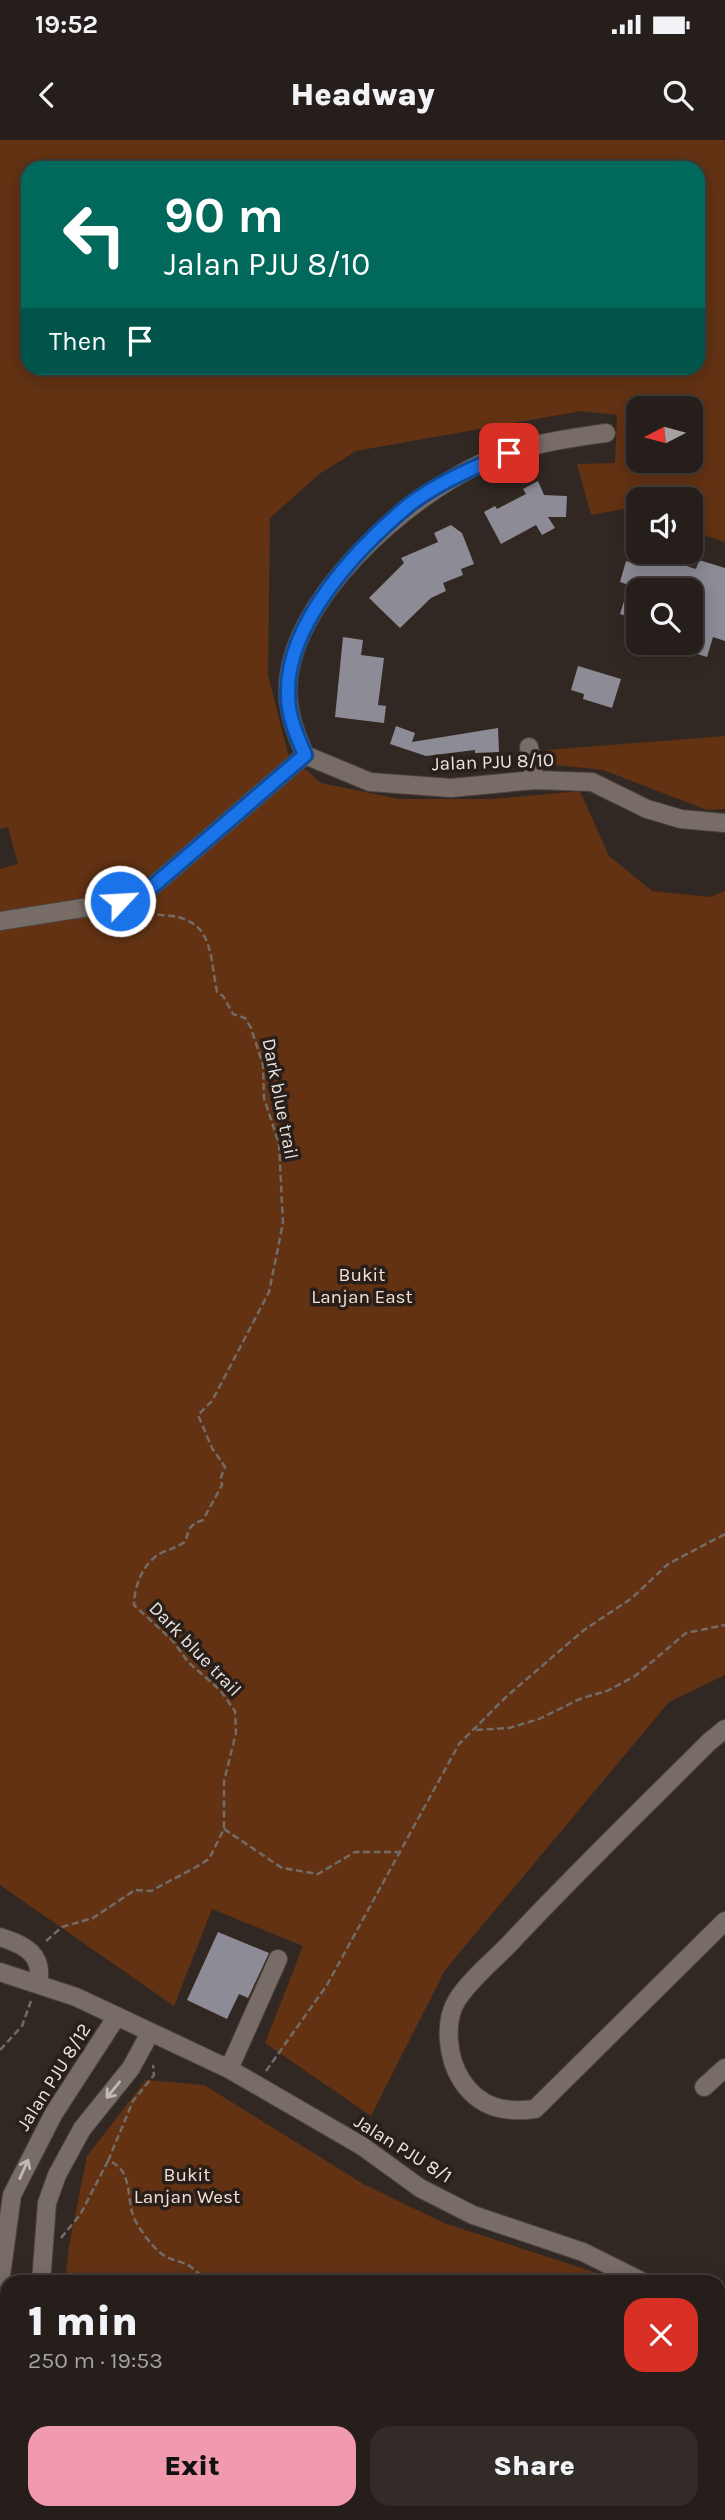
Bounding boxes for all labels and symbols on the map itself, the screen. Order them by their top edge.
north arrow [626,396,704,472]
pin [479,423,539,483]
street label: Jalan PJU 8/10 [431,749,555,775]
position arrow [83,864,157,938]
street label: Dark blue trail [257,1037,303,1161]
park label: Bukit Lanjan East [311,1264,413,1308]
street label: Dark blue trail [144,1597,246,1701]
street label: Jalan PJU 8/12 [12,2019,96,2135]
one-way arrow [106,2080,121,2098]
street label: Jalan PJU 8/1 [350,2110,456,2188]
one-way arrow [18,2159,31,2180]
park label: Bukit Lanjan West [134,2164,240,2208]

